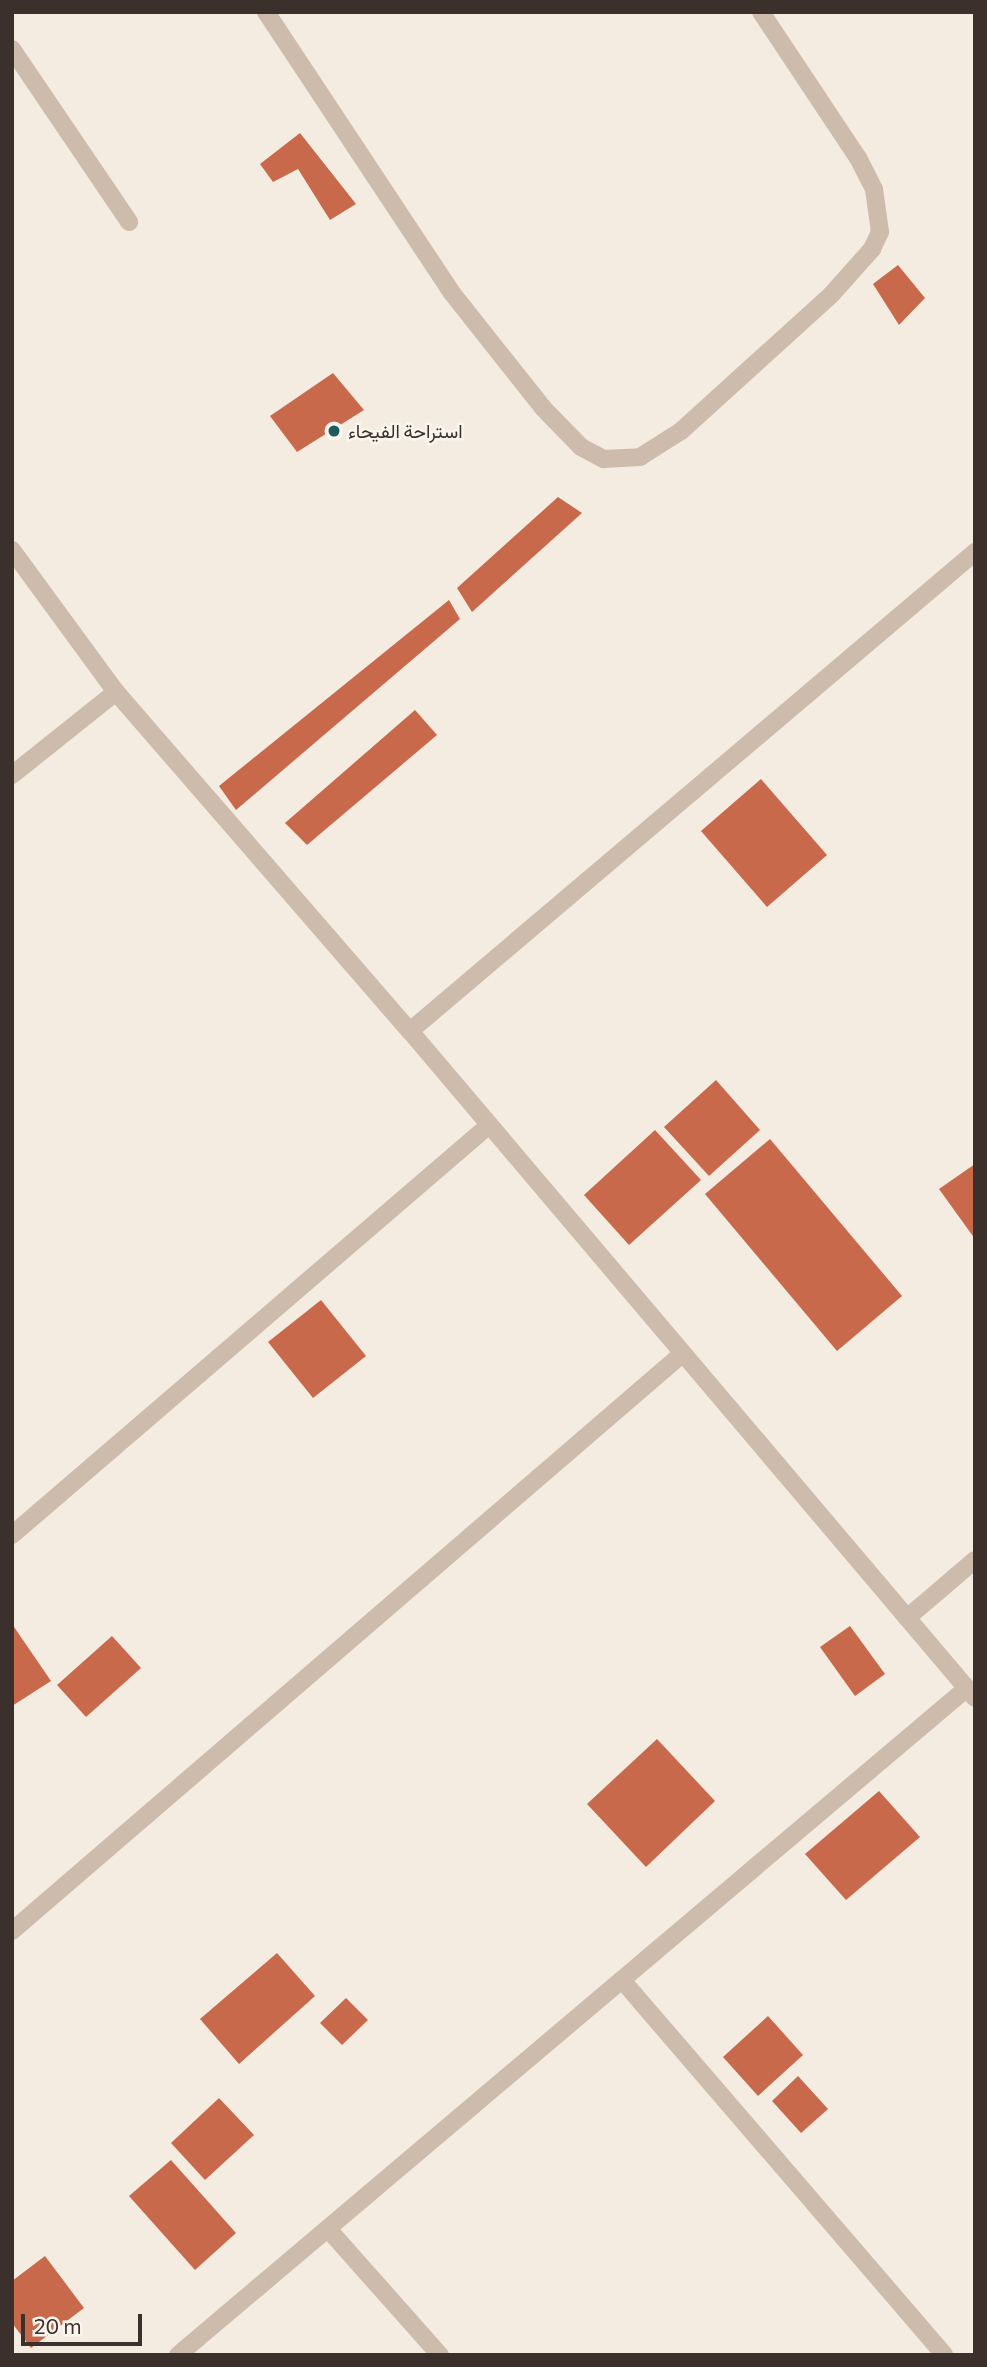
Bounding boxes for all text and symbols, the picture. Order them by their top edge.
place label: استراحة الفيحاء [348,420,463,442]
marker: استراحة الفيحاء [326,423,342,439]
scale bar [24,2300,145,2344]
text: 20 m [34,2313,82,2338]

